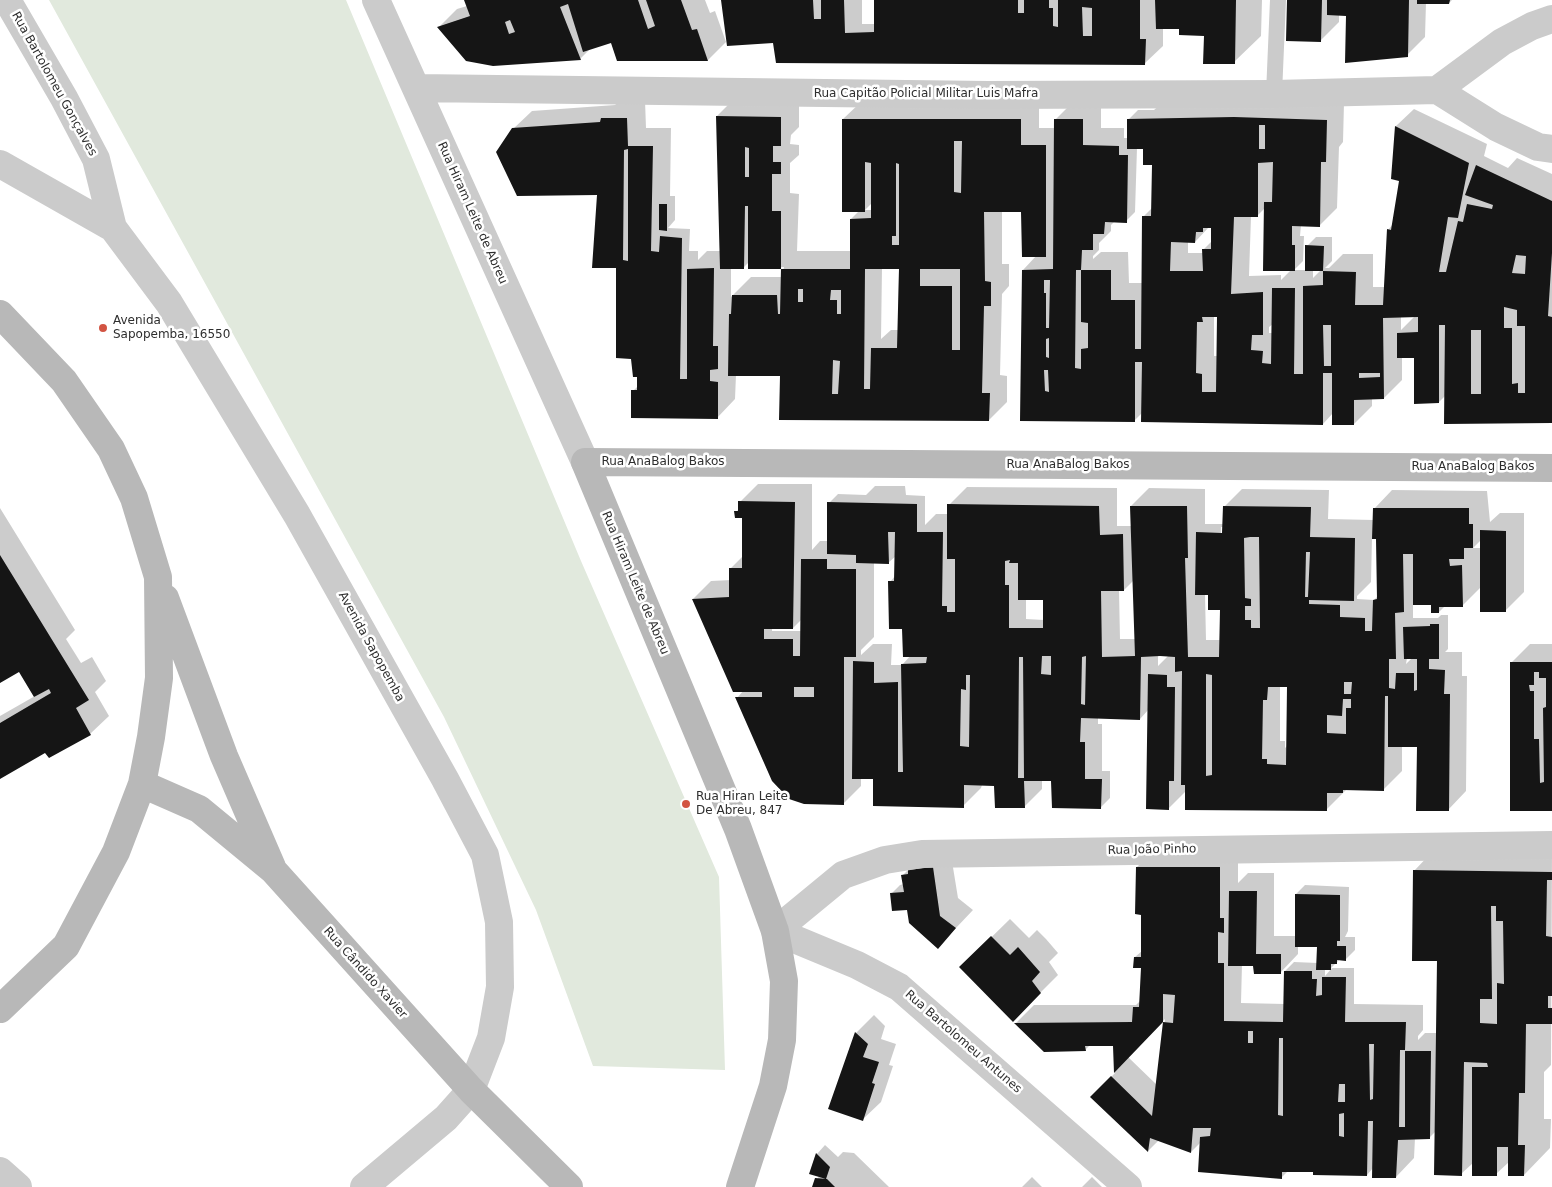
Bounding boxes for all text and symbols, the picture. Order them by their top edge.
street label: Rua Bartolomeu Gonçalves [8,9,100,159]
street label: Rua Capitão Policial Militar Luis Mafra [814,87,1038,101]
street label: Rua Hiram Leite de Abreu [434,140,510,286]
place label: Avenida Sapopemba, 16550 [113,314,230,342]
marker: Avenida Sapopemba, 16550 [97,322,109,334]
street label: Rua AnaBalog Bakos [601,455,725,469]
street label: Rua AnaBalog Bakos [1006,458,1130,472]
street label: Rua AnaBalog Bakos [1411,460,1535,474]
street label: Rua Hiram Leite de Abreu [598,509,672,657]
street label: Avenida Sapopemba [335,590,407,704]
place label: Rua Hiran Leite De Abreu, 847 [696,790,788,818]
marker: Rua Hiran Leite De Abreu, 847 [680,798,692,810]
street label: Rua João Pinho [1107,842,1197,858]
street label: Rua Cândido Xavier [320,924,410,1022]
street label: Rua Bartolomeu Antunes [902,987,1024,1097]

